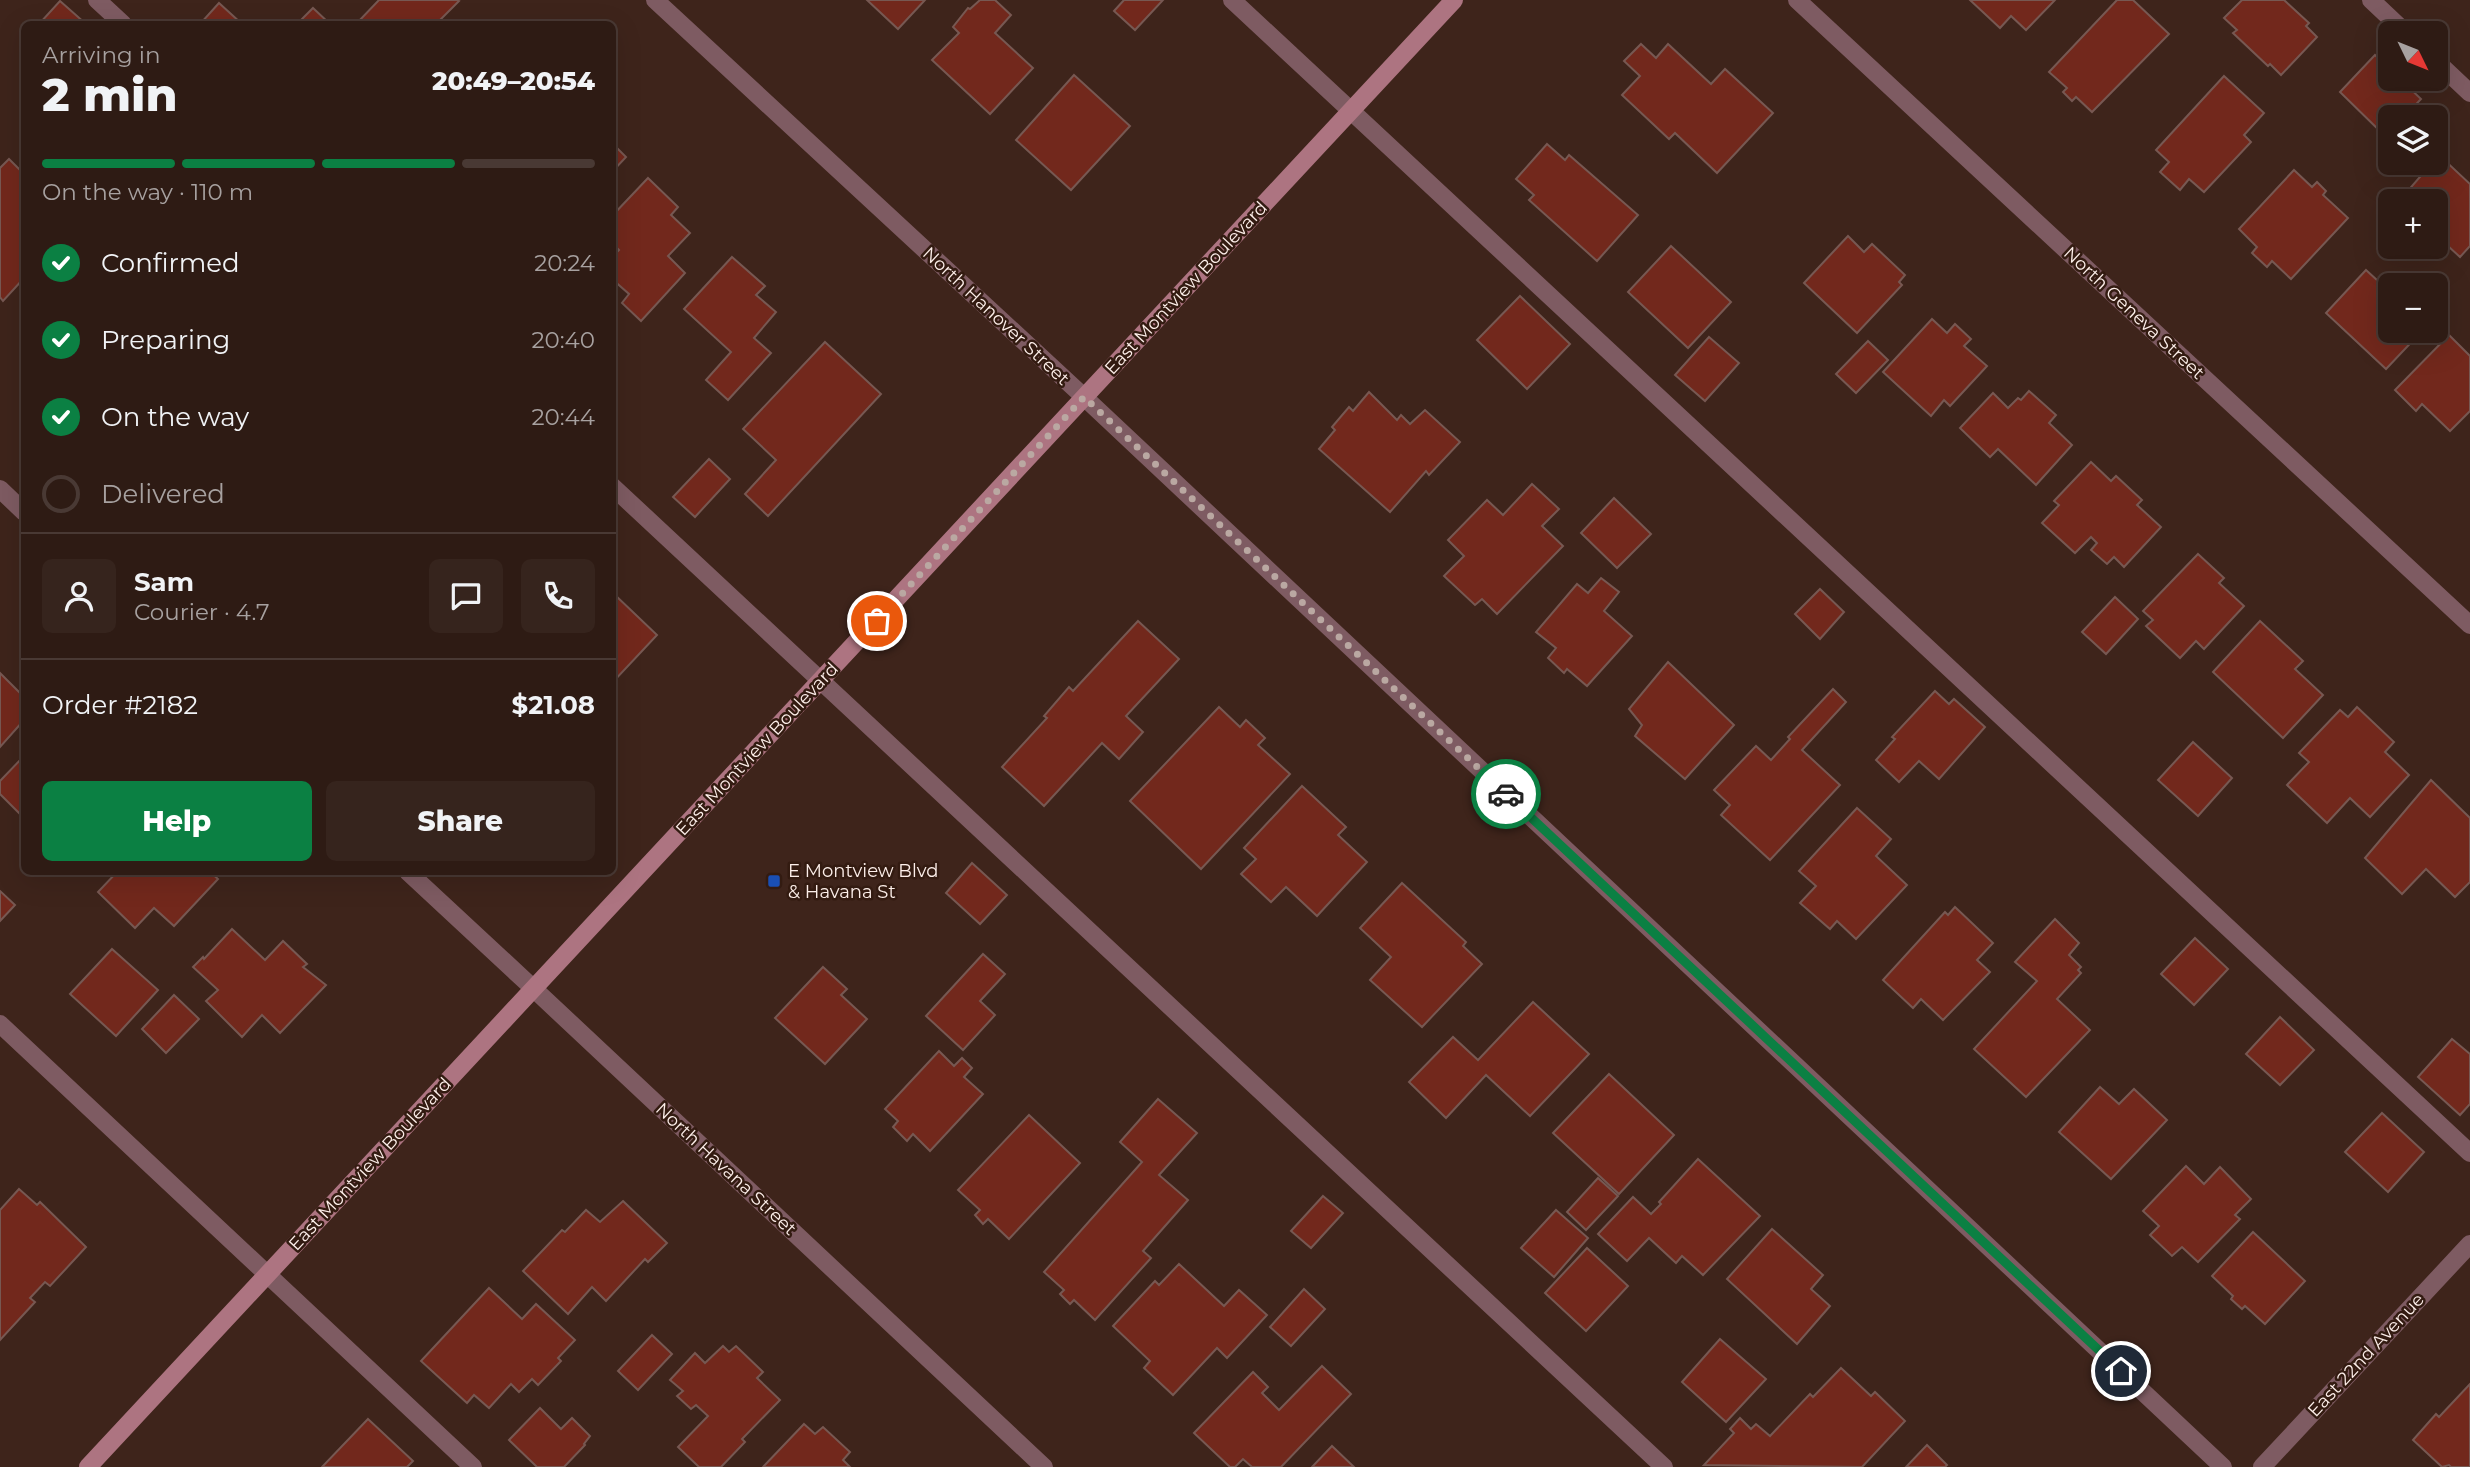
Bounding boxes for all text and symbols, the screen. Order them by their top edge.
north arrow [2378,21,2448,91]
map controls [2378,21,2448,343]
text: Arriving in [42,41,161,69]
text: 20:49–20:54 [432,65,595,97]
text: 2 min [42,66,177,123]
button: layers [2378,105,2448,175]
text: On the way · 110 m [42,178,253,206]
button: + [2378,189,2448,259]
street label: East Montview Boulevard [1100,197,1272,379]
street label: North Hanover Street [918,242,1074,390]
street label: North Geneva Street [2059,242,2209,384]
icon: check [42,244,80,282]
text: Confirmed [101,247,240,279]
text: 20:24 [534,249,595,277]
button: − [2378,273,2448,343]
icon: check [42,321,80,359]
text: Preparing [101,324,230,356]
text: 20:40 [531,326,595,354]
icon: check [42,398,80,436]
text: On the way [101,401,249,433]
text: 20:44 [531,403,595,431]
text: Delivered [101,478,225,510]
button: person [42,559,116,633]
button: chat [429,559,503,633]
button: phone [521,559,595,633]
text: Sam [134,566,194,598]
pin [847,591,907,651]
text: Courier · 4.7 [134,598,270,626]
icon: bag [858,602,896,640]
street label: East Montview Boulevard [671,658,843,840]
text: Order #2182 [42,689,198,721]
text: $21.08 [512,689,595,721]
courier [1471,759,1541,829]
icon: car [1487,775,1525,813]
button: Help [42,781,312,861]
button: Share [326,781,595,861]
place label: E Montview Blvd & Havana St [788,860,938,903]
marker: E Montview Blvd & Havana St [766,873,782,889]
street label: East Montview Boulevard [284,1073,456,1255]
street label: North Havana Street [651,1098,801,1240]
street label: East 22nd Avenue [2303,1289,2429,1421]
pin [2091,1341,2151,1401]
icon: home [2102,1352,2140,1390]

